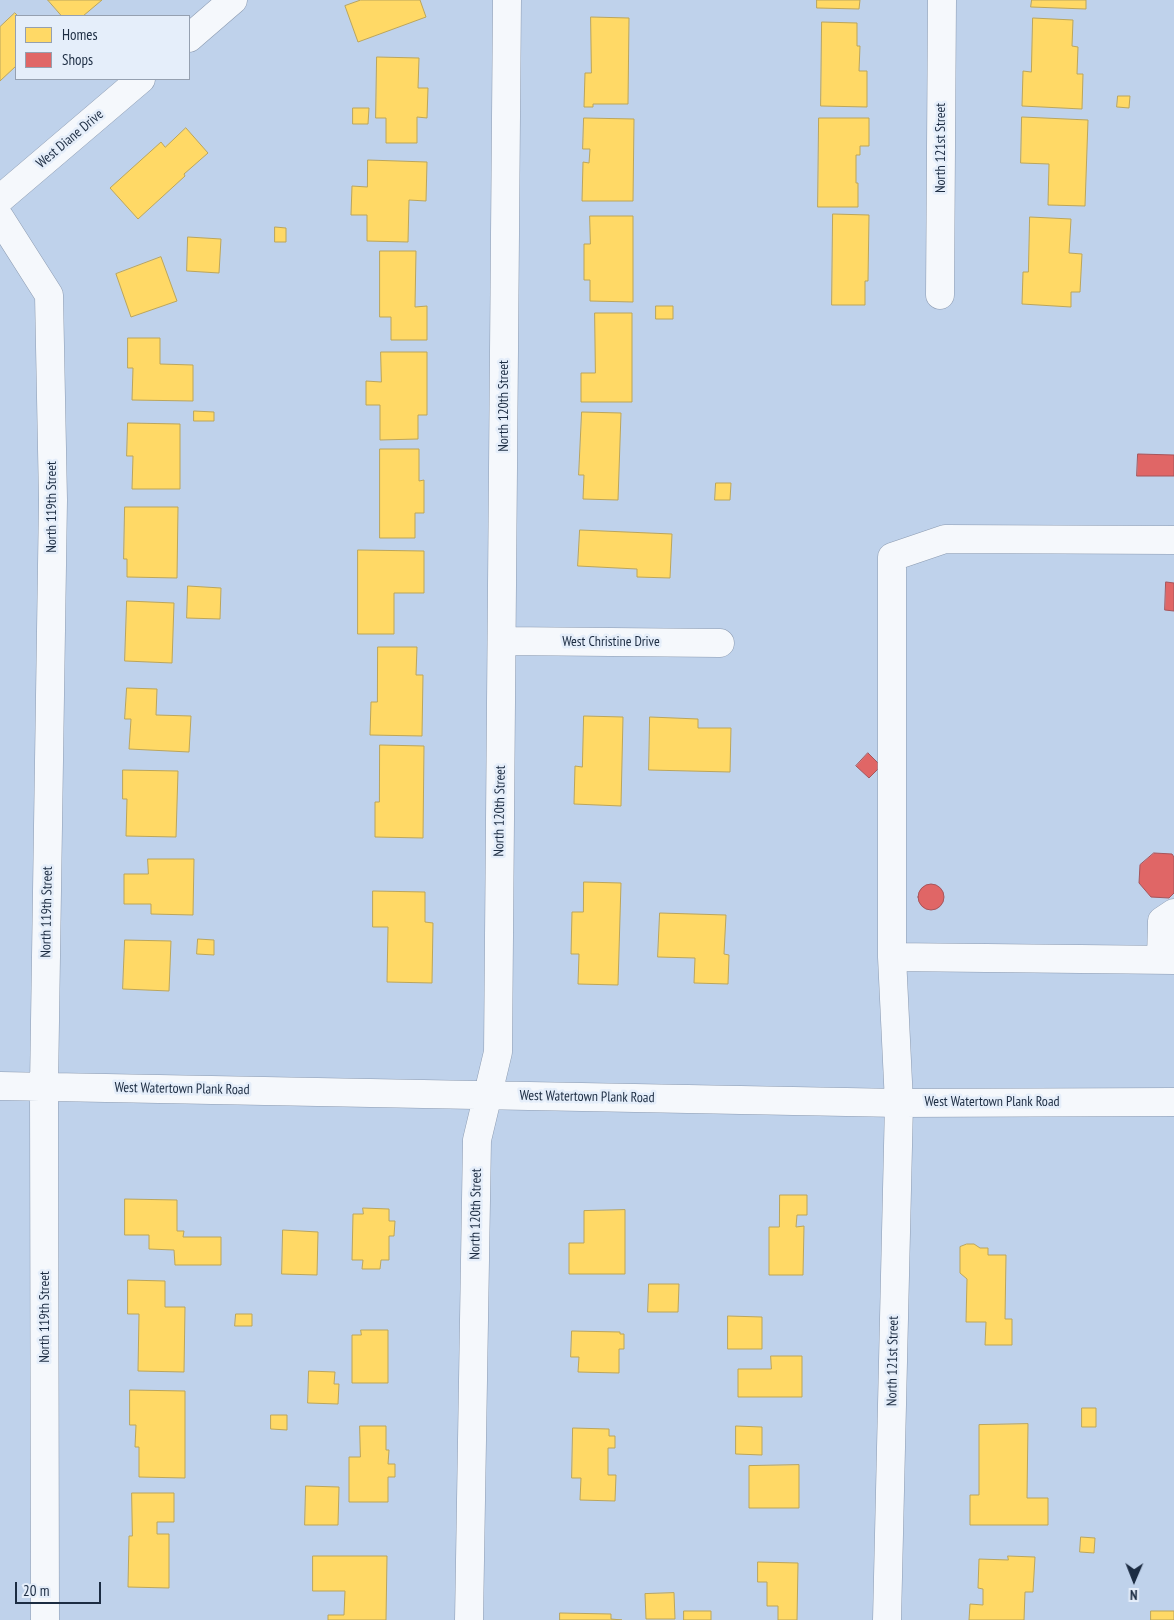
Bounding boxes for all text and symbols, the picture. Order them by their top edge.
legend [15,15,190,80]
text: Homes [62,25,98,44]
text: Shops [62,50,93,69]
street label: North 121st Street [933,103,949,193]
street label: West Diane Drive [33,106,107,172]
street label: North 120th Street [496,360,512,452]
street label: North 119th Street [44,461,60,553]
street label: West Christine Drive [562,634,660,650]
street label: North 120th Street [491,765,509,857]
street label: North 119th Street [38,866,56,958]
street label: West Watertown Plank Road [114,1079,250,1099]
street label: West Watertown Plank Road [519,1087,655,1107]
street label: West Watertown Plank Road [924,1094,1060,1110]
street label: North 120th Street [467,1168,485,1260]
street label: North 119th Street [37,1271,53,1363]
street label: North 121st Street [884,1316,902,1406]
north arrow [1109,1555,1159,1605]
scale bar [18,1572,104,1604]
text: 20 m [23,1581,49,1600]
text: N [1130,1586,1138,1604]

